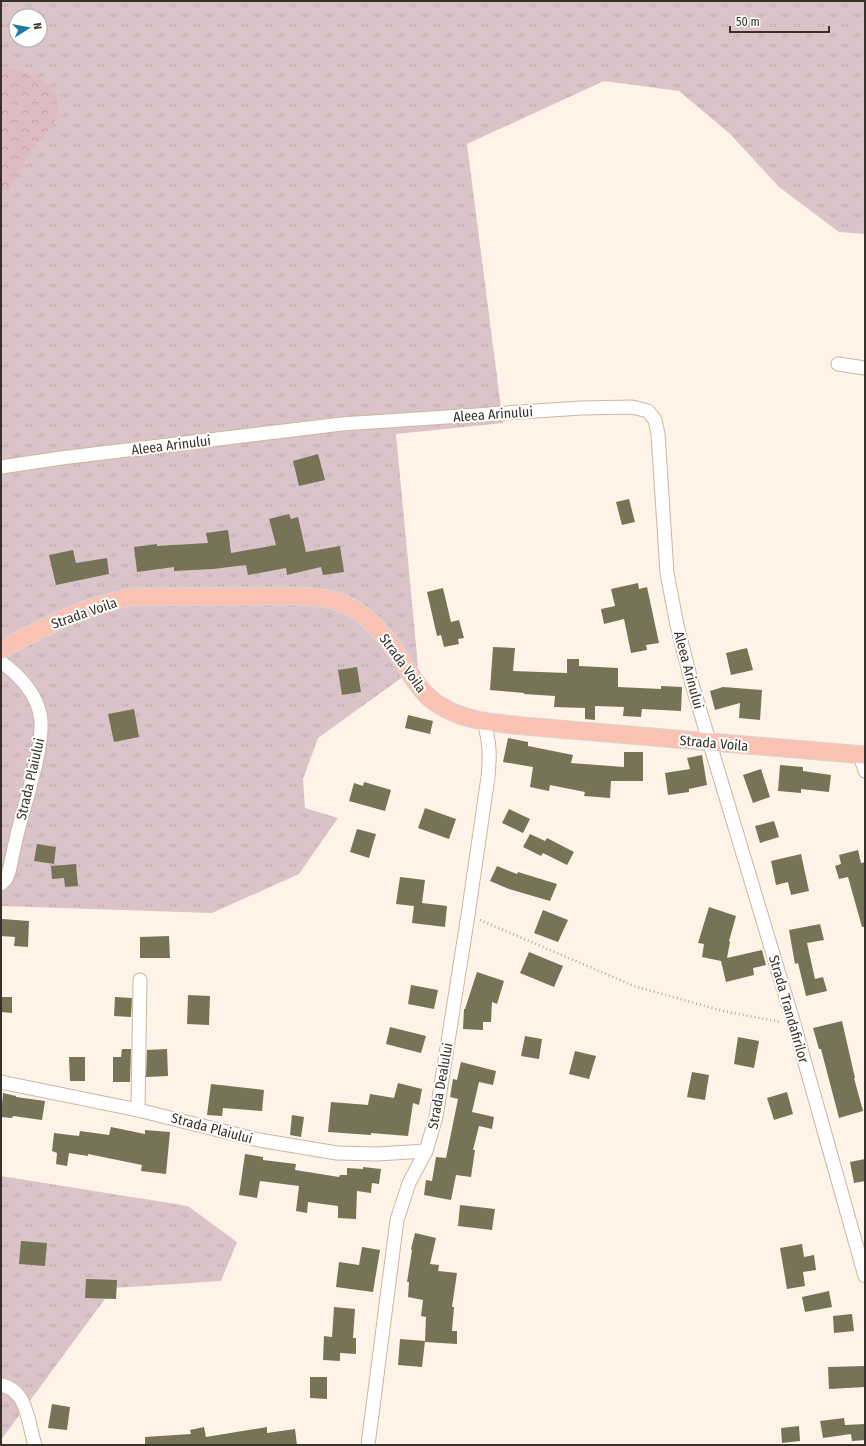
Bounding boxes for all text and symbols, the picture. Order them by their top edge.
north arrow [8,8,48,48]
scale bar [730,8,829,34]
text: 50 m [736,15,760,29]
text: N [30,22,44,31]
street label: Aleea Arinului [453,403,533,426]
street label: Aleea Arinului [130,432,212,459]
street label: Strada Voila [49,594,120,633]
street label: Aleea Arinului [670,629,707,711]
street label: Strada Voila [376,631,430,696]
street label: Strada Voila [679,732,749,755]
street label: Strada Plaiului [13,736,48,822]
street label: Strada Trandafirilor [765,953,812,1065]
street label: Strada Dealului [425,1041,456,1131]
street label: Strada Plaiului [169,1109,254,1148]

